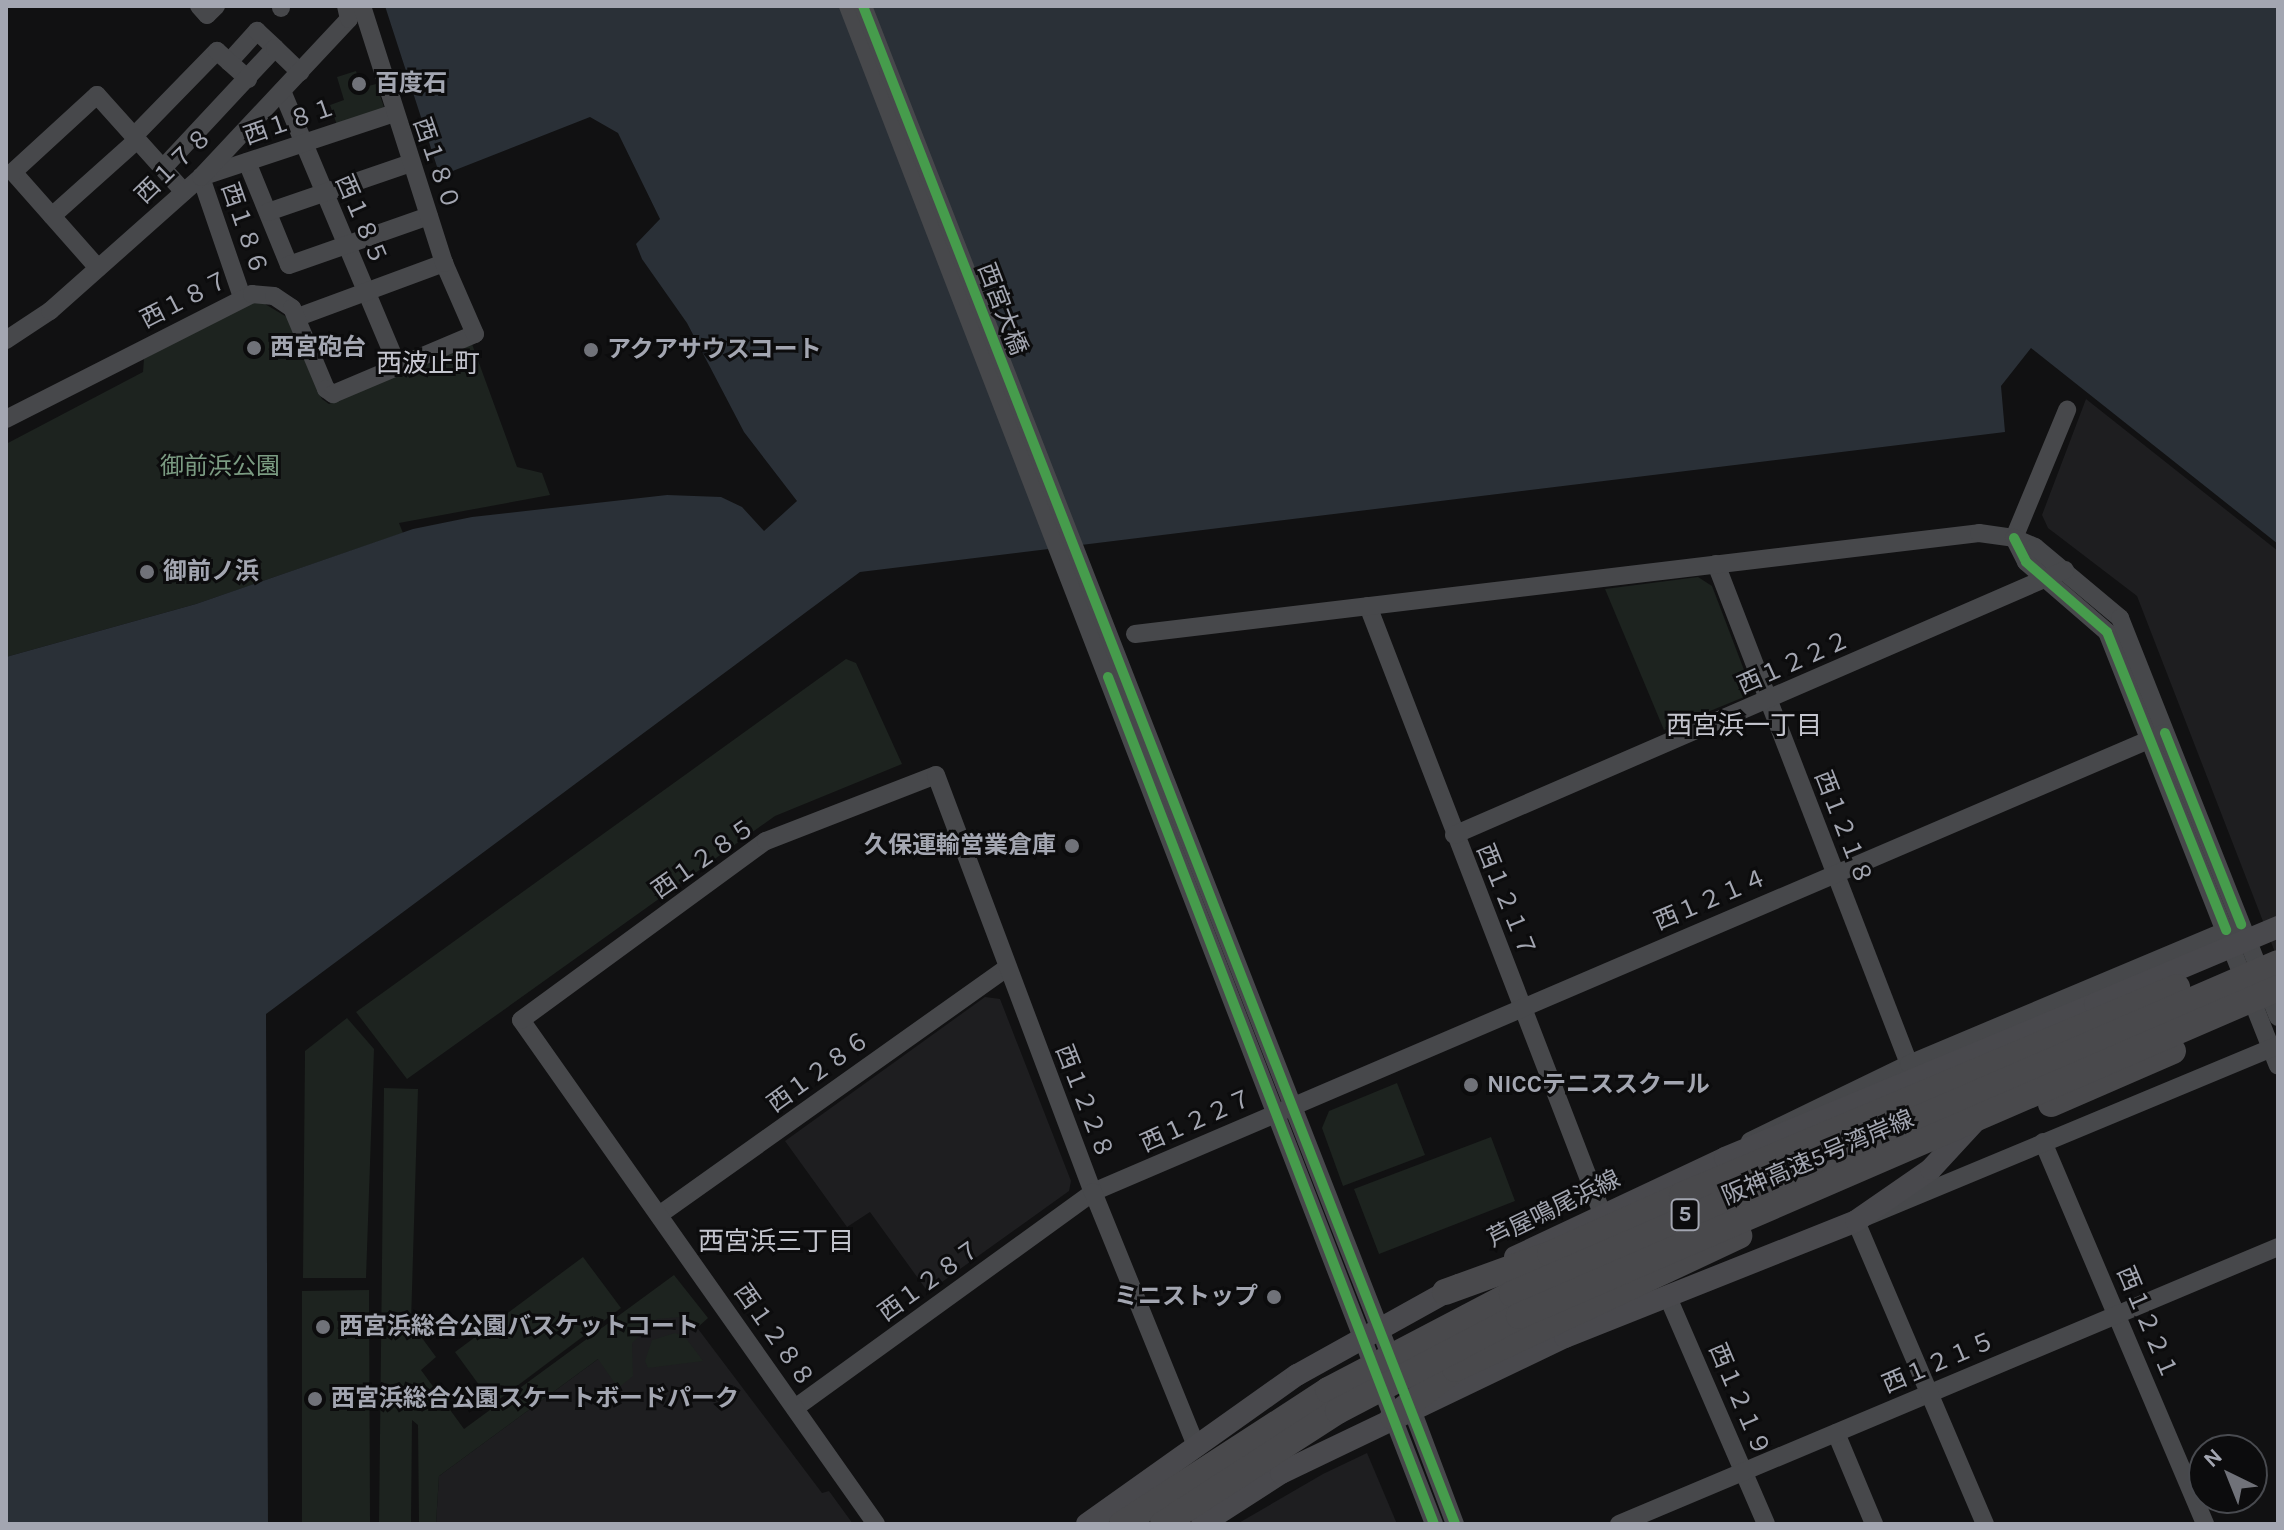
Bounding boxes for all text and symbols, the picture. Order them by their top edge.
place label: 百度石 [375,70,447,98]
marker: 百度石 [350,75,368,93]
street label: 西１８１ [240,93,340,151]
street label: 西１８０ [407,114,465,214]
street label: 西１７８ [129,122,219,210]
street label: 西１８５ [329,170,393,270]
street label: 西１８６ [215,179,273,279]
street label: 西宮大橋 [971,259,1033,359]
street label: 西１８７ [136,265,234,335]
place label: 西宮砲台 [270,334,366,362]
place label: アクアサウスコート [607,336,823,364]
marker: 西宮砲台 [245,339,263,357]
marker: アクアサウスコート [582,341,600,359]
district label: 西波止町 [376,348,480,380]
park label: 御前浜公園 [160,453,280,481]
place label: 御前ノ浜 [163,558,259,586]
marker: 御前ノ浜 [138,563,156,581]
street label: 西１２２２ [1733,625,1855,701]
district label: 西宮浜一丁目 [1666,710,1822,742]
street label: 西１２１８ [1808,767,1878,889]
street label: 西１２８５ [647,813,761,905]
place label: 久保運輸営業倉庫 [864,832,1056,860]
marker: 久保運輸営業倉庫 [1063,837,1081,855]
street label: 西１２１７ [1470,840,1542,962]
street label: 西１２１４ [1650,863,1772,937]
street label: 西１２８６ [762,1025,876,1119]
street label: 西１２２８ [1049,1041,1119,1163]
place label: NICCテニススクール [1487,1071,1710,1099]
marker: NICCテニススクール [1462,1076,1480,1094]
street label: 西１２２７ [1136,1083,1258,1159]
street label: 阪神高速5号湾岸線 [1718,1105,1918,1211]
street label: 芦屋鳴尾浜線 [1483,1164,1625,1254]
road number: 5 [1669,1197,1701,1233]
district label: 西宮浜三丁目 [698,1226,854,1258]
street label: 西１２８７ [873,1234,987,1328]
street label: 西１２２１ [2110,1262,2184,1384]
street label: 西１２８８ [728,1279,820,1393]
place label: ミニストップ [1114,1283,1258,1311]
marker: ミニストップ [1265,1288,1283,1306]
place label: 西宮浜総合公園バスケットコート [339,1313,699,1341]
marker: 西宮浜総合公園バスケットコート [314,1318,332,1336]
street label: 西１２１５ [1878,1326,2000,1400]
street label: 西１２１９ [1702,1339,1776,1461]
place label: 西宮浜総合公園スケートボードパーク [331,1385,739,1413]
marker: 西宮浜総合公園スケートボードパーク [306,1390,324,1408]
north arrow [2188,1434,2268,1514]
text: N [2198,1443,2228,1473]

